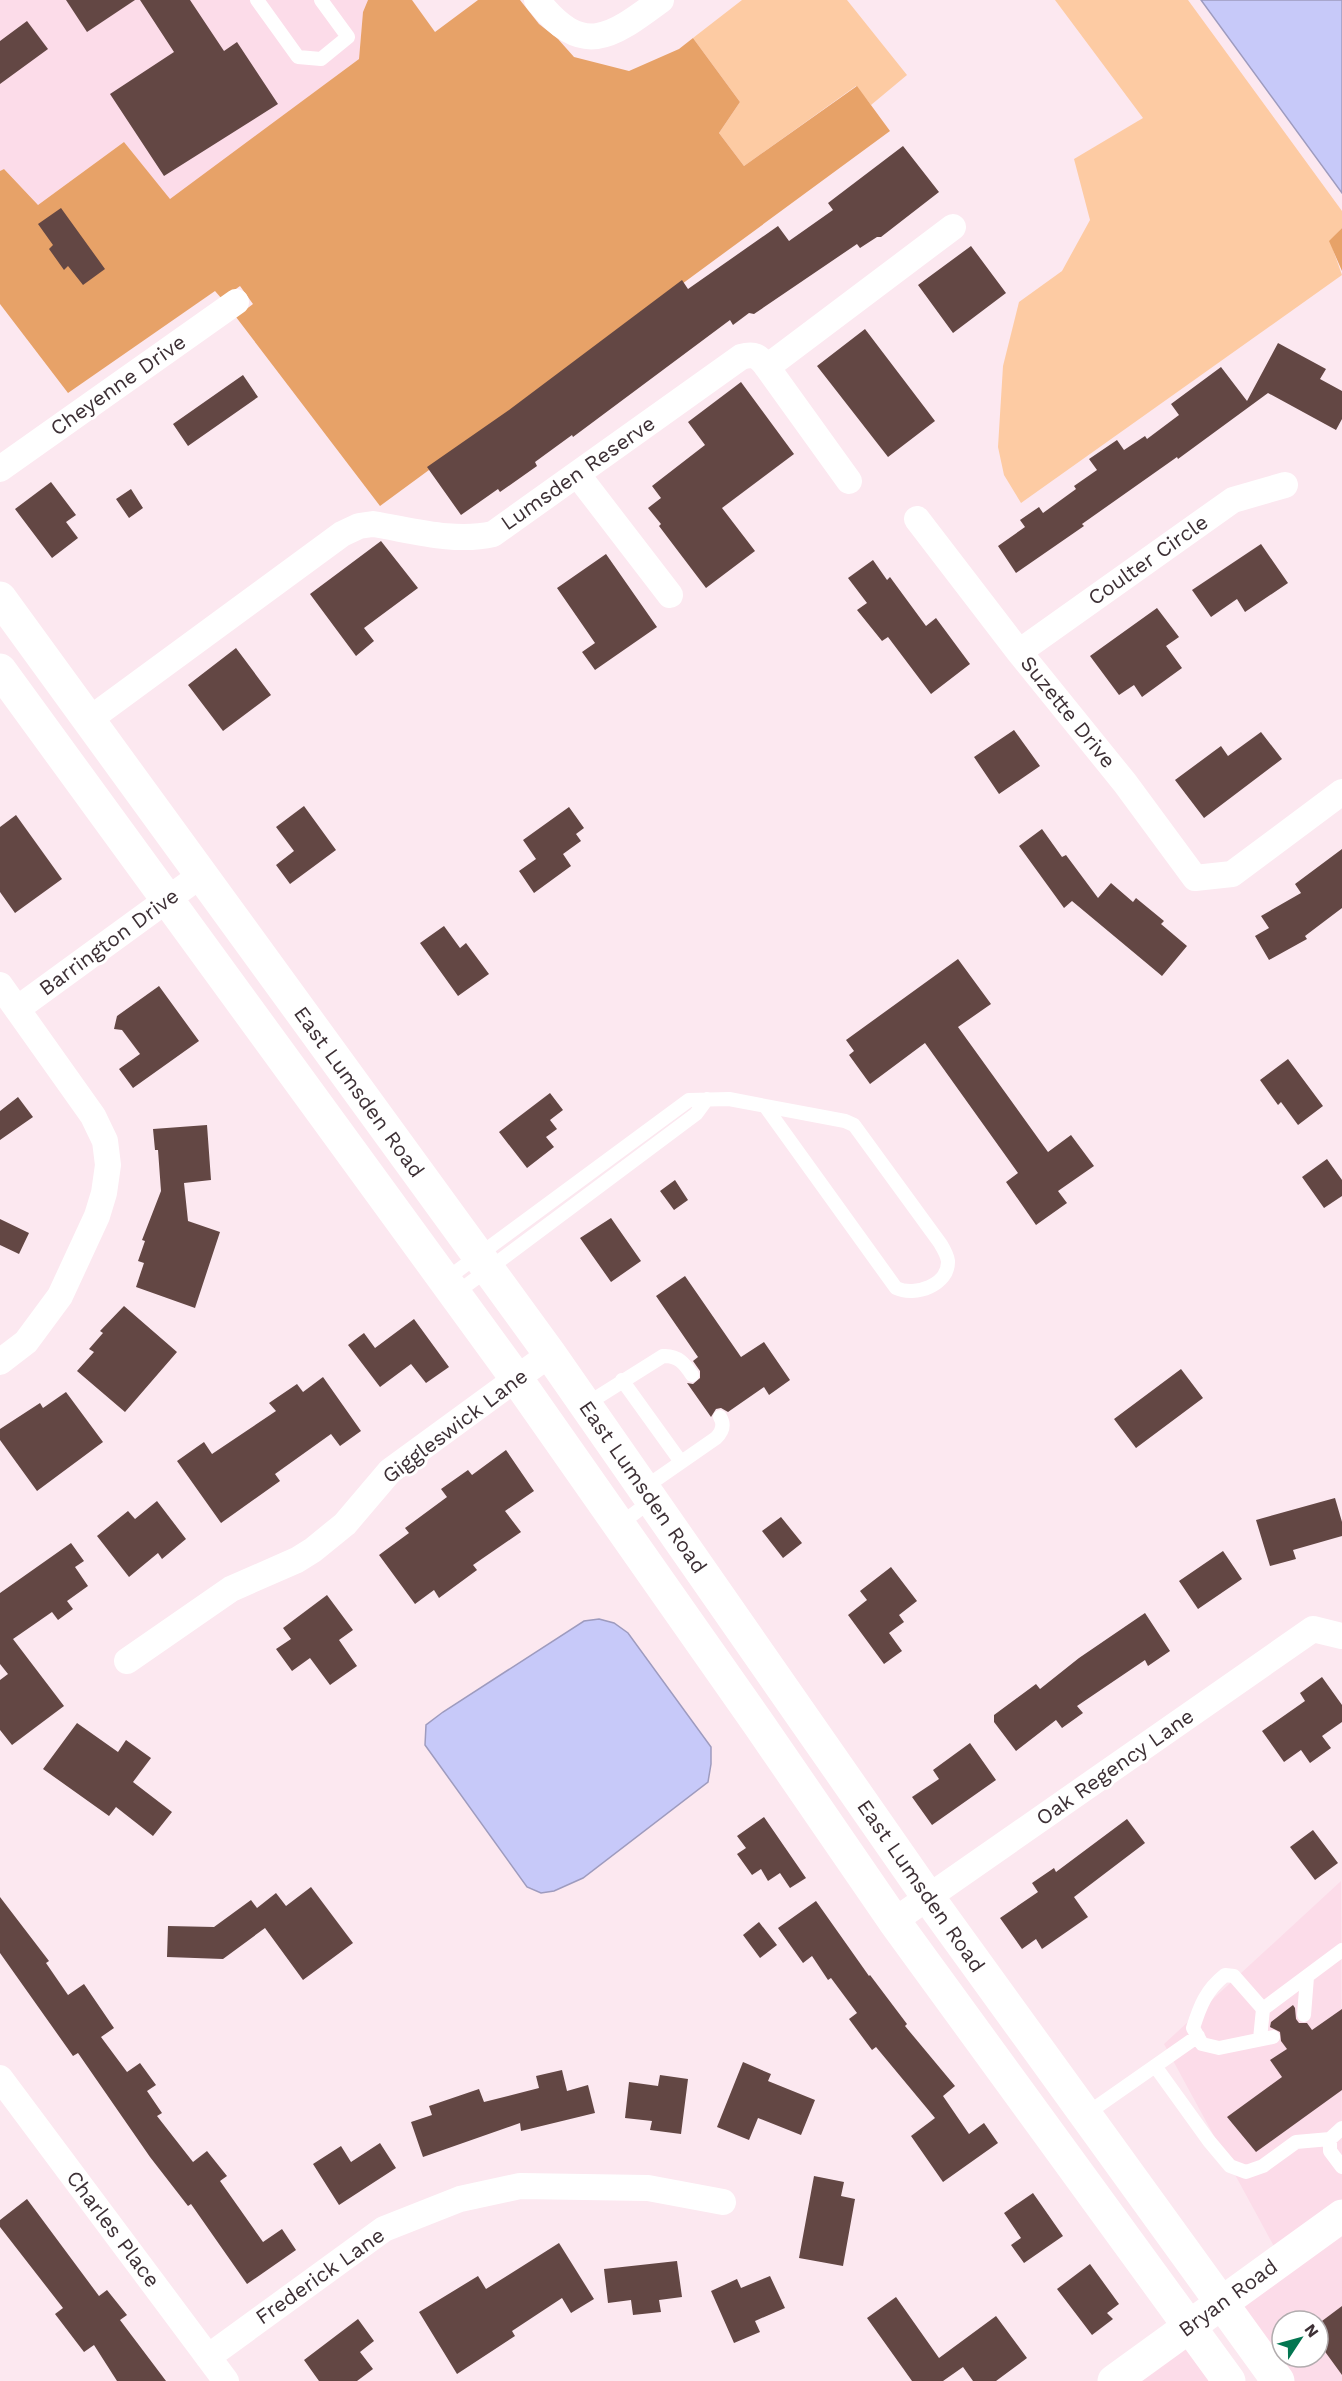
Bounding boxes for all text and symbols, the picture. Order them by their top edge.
street label: Cheyenne Drive [45,329,190,441]
street label: Lumsden Reserve [496,410,660,535]
street label: Coulter Circle [1083,509,1212,610]
street label: Suzette Drive [1016,651,1121,773]
street label: Barrington Drive [34,883,183,1001]
street label: East Lumsden Road [289,1001,430,1182]
street label: Giggleswick Lane [377,1363,532,1488]
street label: East Lumsden Road [574,1395,713,1578]
street label: Oak Regency Lane [1031,1703,1198,1830]
street label: East Lumsden Road [852,1794,991,1977]
street label: Charles Place [61,2165,165,2292]
street label: Frederick Lane [250,2222,389,2329]
street label: Bryan Road [1173,2253,1282,2342]
north arrow [1270,2309,1330,2369]
text: N [1301,2320,1323,2341]

